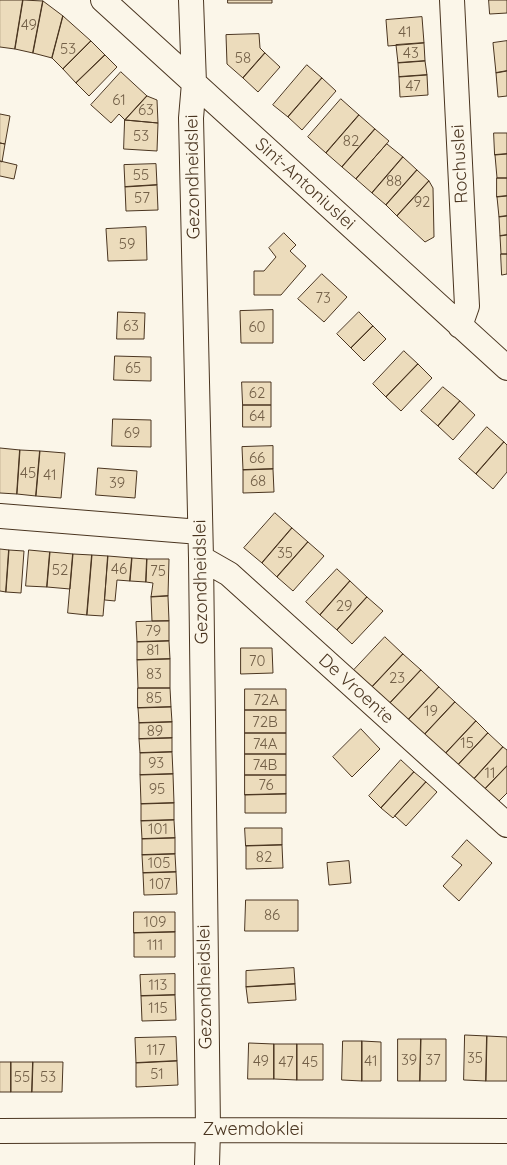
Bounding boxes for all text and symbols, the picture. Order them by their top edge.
house number: 49 [21,16,37,34]
house number: 41 [398,23,412,41]
house number: 53 [60,40,76,58]
house number: 43 [403,44,419,62]
house number: 58 [235,49,251,67]
house number: 47 [405,77,421,95]
house number: 61 [112,91,126,109]
house number: 63 [138,101,154,119]
street label: Gezondheidslei [181,114,205,240]
street label: Rochuslei [447,124,473,204]
house number: 53 [133,127,149,145]
house number: 82 [343,132,359,150]
street label: Sint-Antoniuslei [250,133,360,235]
house number: 55 [133,166,149,184]
house number: 88 [386,172,402,190]
house number: 57 [134,189,150,207]
house number: 92 [414,193,430,211]
house number: 59 [119,235,135,253]
house number: 73 [315,289,331,307]
house number: 63 [123,317,139,335]
house number: 60 [249,318,265,336]
house number: 65 [125,359,141,377]
house number: 62 [249,384,265,402]
house number: 64 [249,407,265,425]
house number: 69 [124,424,140,442]
house number: 66 [249,449,265,467]
house number: 45 [20,464,36,482]
house number: 41 [43,466,57,484]
house number: 68 [250,472,266,490]
house number: 39 [109,474,125,492]
street label: Gezondheidslei [189,519,213,645]
house number: 35 [277,544,293,562]
house number: 46 [111,560,127,578]
house number: 52 [52,561,68,579]
house number: 75 [150,562,166,580]
house number: 29 [336,597,352,615]
house number: 79 [145,622,161,640]
house number: 81 [146,641,160,659]
street label: De Vroente [314,650,398,728]
house number: 70 [249,652,265,670]
house number: 83 [146,665,162,683]
house number: 23 [389,669,405,687]
house number: 85 [146,689,162,707]
house number: 72A [253,691,279,709]
house number: 19 [424,702,438,720]
house number: 72B [252,713,278,731]
house number: 89 [147,722,163,740]
house number: 15 [460,734,474,752]
house number: 74A [253,735,277,753]
house number: 93 [148,754,164,772]
house number: 74B [253,756,277,774]
house number: 11 [484,764,496,782]
house number: 76 [258,776,274,794]
house number: 95 [149,780,165,798]
house number: 101 [148,820,168,838]
house number: 82 [256,848,272,866]
house number: 105 [148,854,170,872]
house number: 107 [149,875,171,893]
house number: 86 [264,906,280,924]
house number: 109 [144,913,166,931]
street label: Gezondheidslei [193,924,217,1050]
house number: 111 [147,936,163,954]
house number: 113 [149,976,167,994]
house number: 115 [148,999,168,1017]
house number: 117 [147,1041,165,1059]
house number: 35 [467,1049,483,1067]
house number: 39 [401,1051,417,1069]
house number: 37 [425,1051,441,1069]
house number: 49 [253,1052,269,1070]
house number: 41 [364,1052,378,1070]
house number: 47 [278,1053,294,1071]
house number: 45 [302,1053,318,1071]
house number: 51 [150,1065,164,1083]
house number: 55 [14,1068,30,1086]
house number: 53 [40,1068,56,1086]
street label: Zwemdoklei [202,1119,304,1141]

